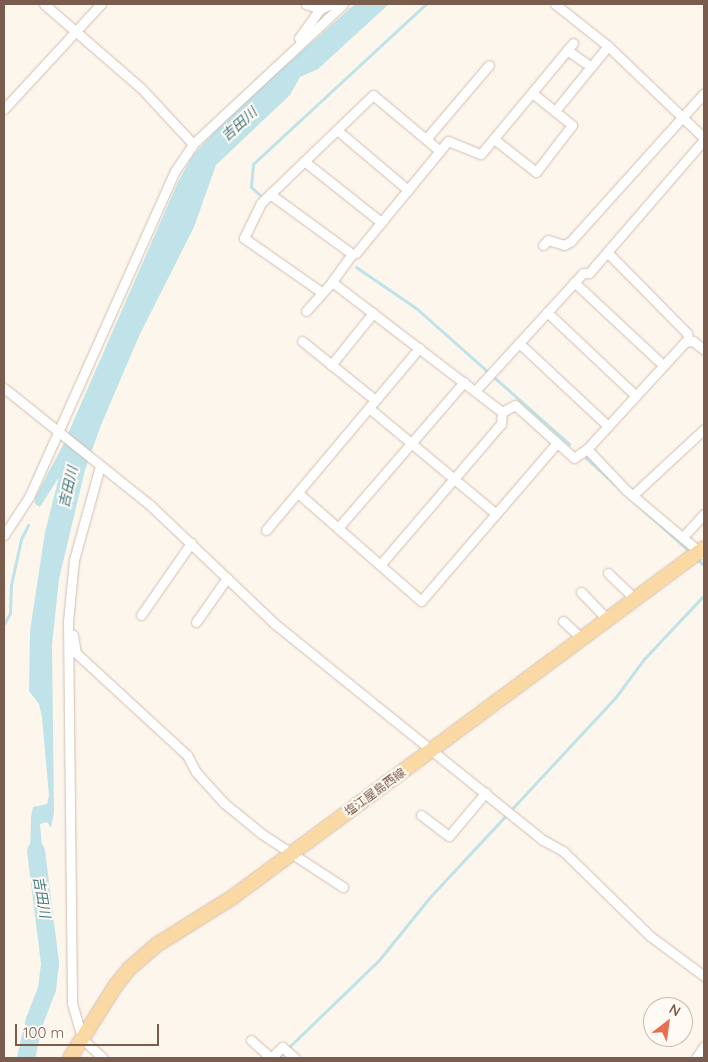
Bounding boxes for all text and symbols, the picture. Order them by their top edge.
water label: 吉田川 [218,104,260,144]
water label: 吉田川 [55,465,81,509]
street label: 塩江屋島西線 [342,765,408,819]
water label: 吉田川 [30,875,54,919]
north arrow [643,997,693,1047]
text: N [666,1000,684,1020]
scale bar [18,1014,161,1046]
text: 100 m [23,1023,64,1042]

